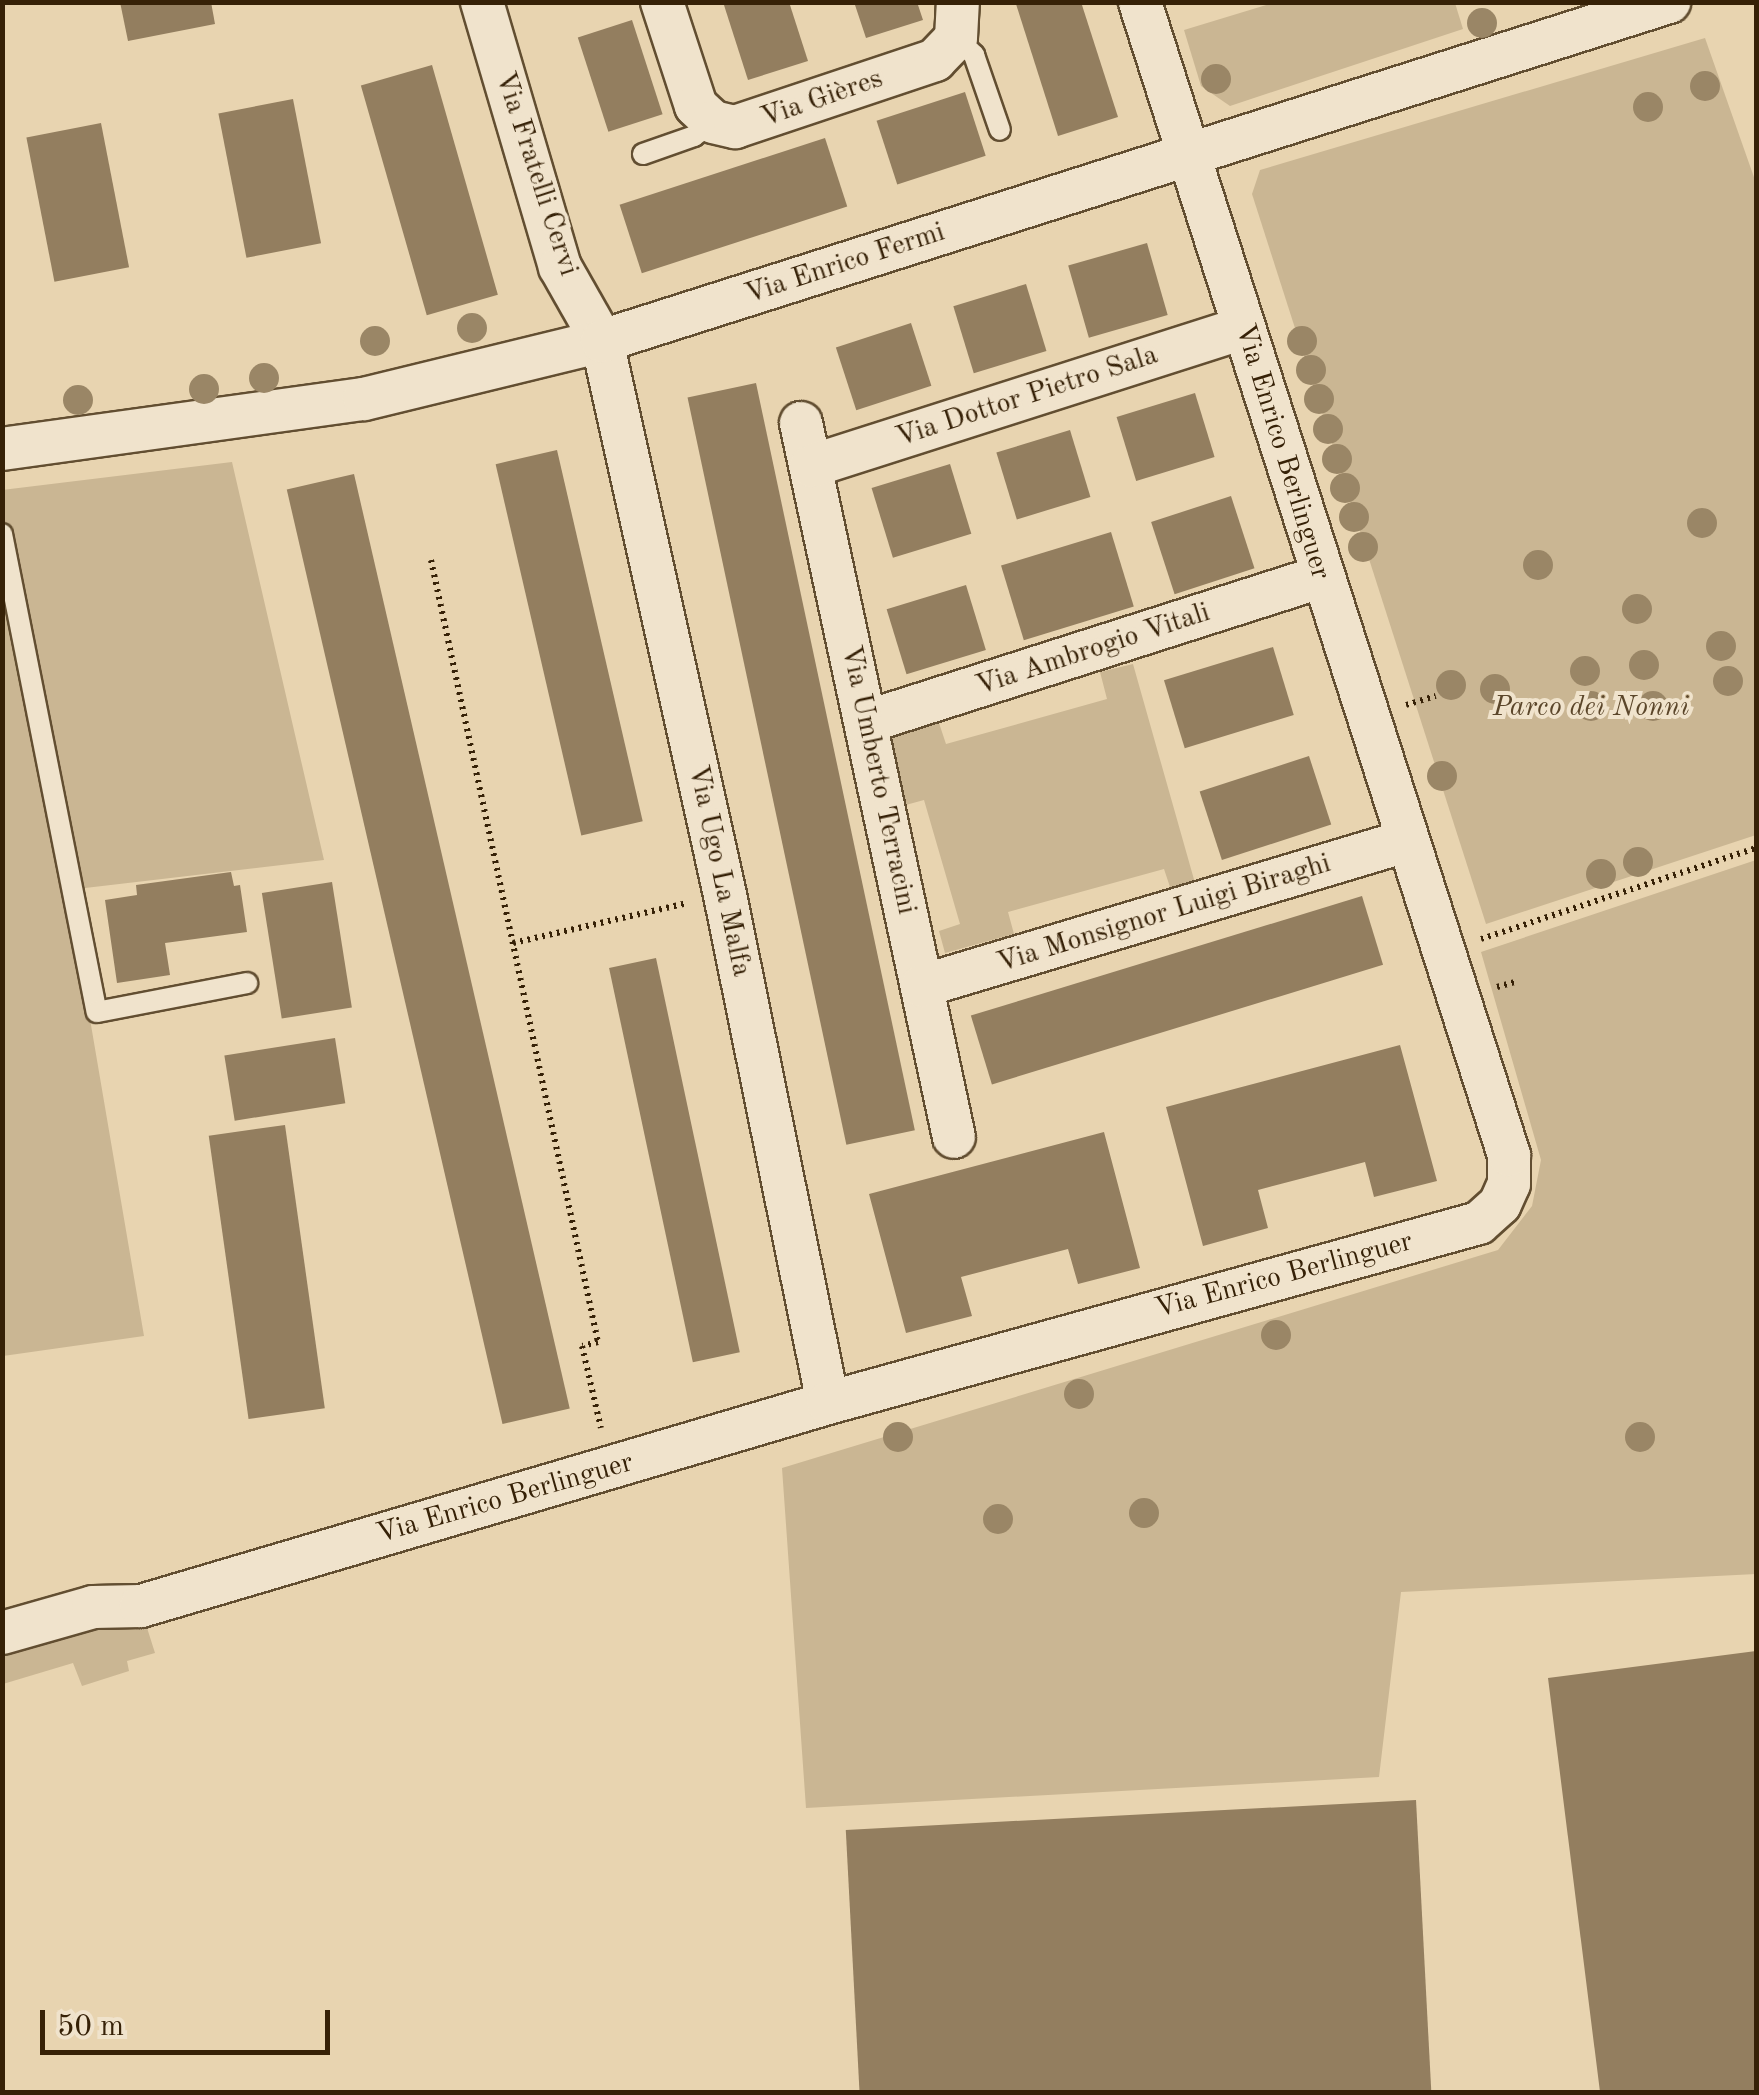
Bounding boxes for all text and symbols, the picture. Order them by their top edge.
street label: Via Gières [757,62,887,136]
street label: Via Fratelli Cervi [487,68,585,280]
street label: Via Enrico Fermi [741,216,949,312]
street label: Via Enrico Berlinguer [1227,320,1337,584]
street label: Via Dottor Pietro Sala [892,339,1162,455]
street label: Via Ambrogio Vitali [972,596,1214,704]
street label: Via Umberto Terracini [833,642,923,918]
park label: Parco dei Nonni [1493,691,1689,725]
street label: Via Ugo La Malfa [680,762,758,980]
street label: Via Monsignor Luigi Biraghi [993,847,1335,981]
street label: Via Enrico Berlinguer [1151,1225,1417,1327]
street label: Via Enrico Berlinguer [373,1446,637,1552]
scale bar [45,1990,335,2052]
text: 50 m [57,2012,124,2042]

